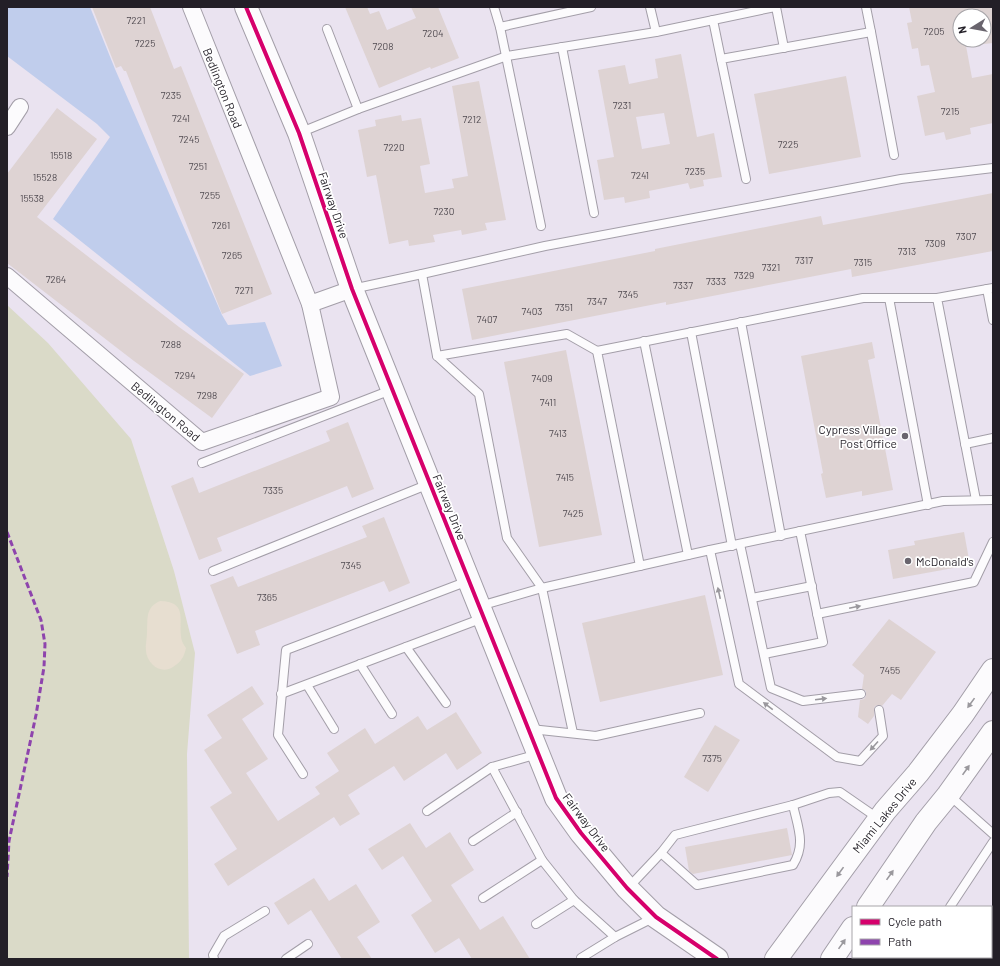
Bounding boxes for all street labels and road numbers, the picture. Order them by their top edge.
street label: Bedlington Road [201,46,245,130]
street label: Fairway Drive [316,170,352,240]
street label: Bedlington Road [129,378,203,444]
street label: Fairway Drive [430,472,470,542]
street label: Miami Lakes Drive [849,774,919,856]
street label: Fairway Drive [560,790,614,854]

